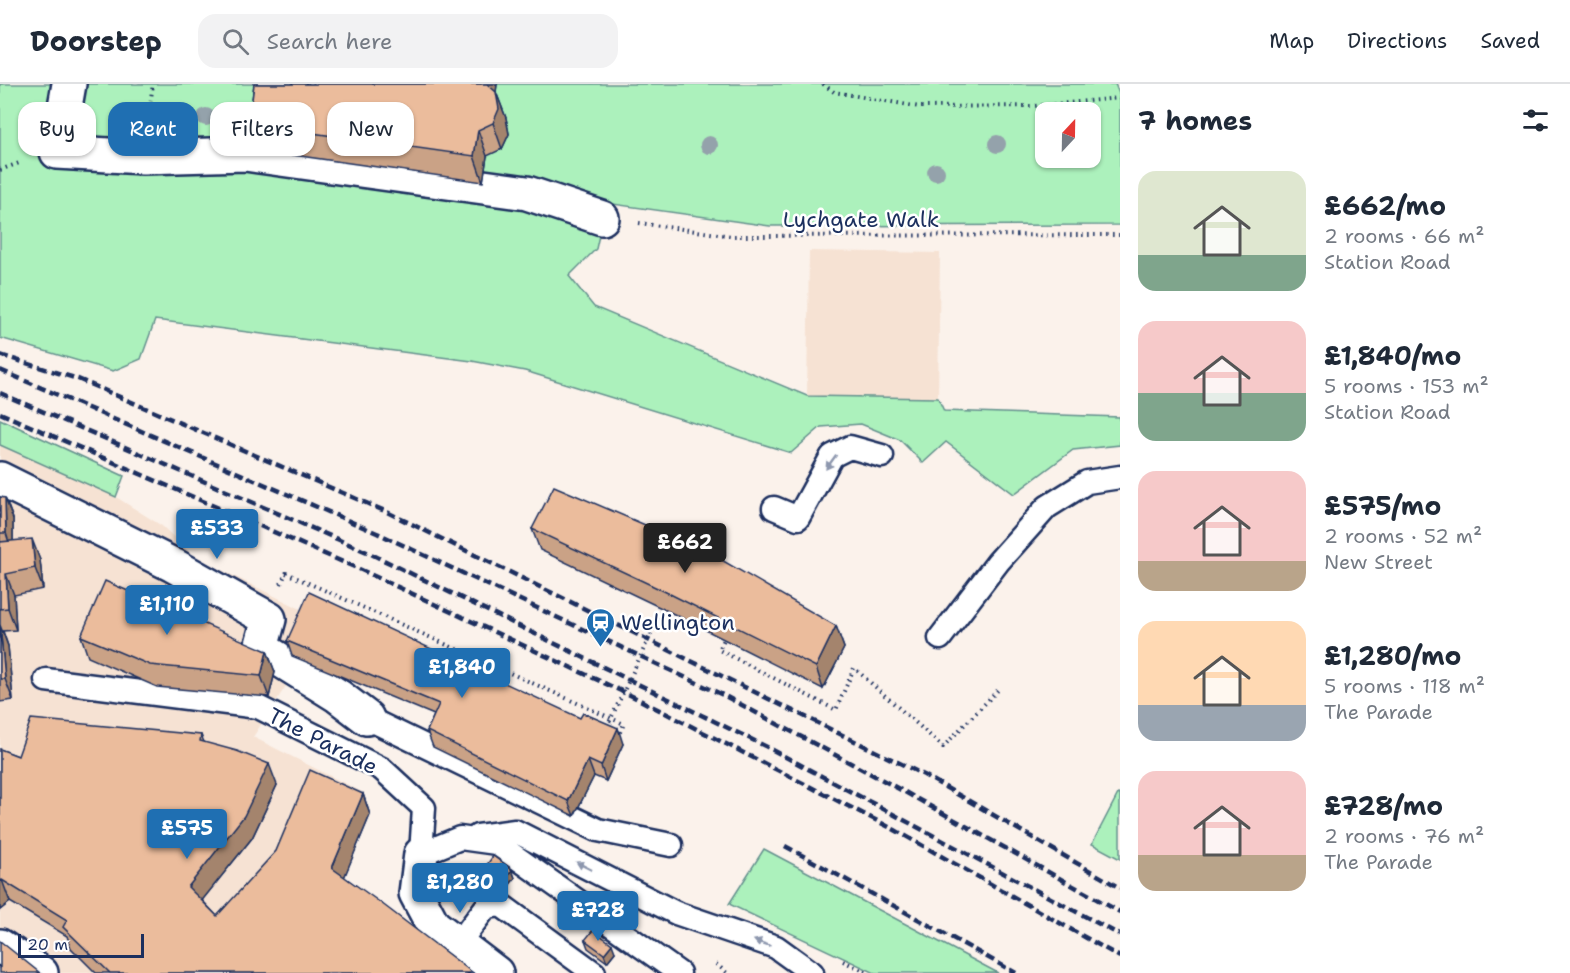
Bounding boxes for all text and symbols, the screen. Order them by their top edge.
search box [198,14,618,68]
text: Doorstep [30,22,162,60]
icon: search [219,25,252,58]
text: Search here [267,27,393,56]
text: Map [1269,27,1314,55]
text: Directions [1347,27,1447,55]
text: Saved [1480,27,1540,55]
chip: Buy [18,102,96,156]
chip: Rent [108,102,198,156]
chip: Filters [210,102,315,156]
chip: New [327,102,414,156]
north arrow [1035,102,1101,168]
map controls [1035,102,1101,168]
text: 7 homes [1138,103,1252,138]
icon: filters [1519,104,1552,137]
text: £662/mo [1324,188,1446,223]
icon: home [1186,195,1258,267]
street label: Lychgate Walk [783,205,939,234]
text: 2 rooms · 66 m² [1324,223,1485,249]
text: Station Road [1324,249,1450,275]
text: £1,840/mo [1324,338,1461,373]
icon: home [1186,345,1258,417]
text: 5 rooms · 153 m² [1324,373,1489,399]
text: Station Road [1324,399,1450,425]
one-way arrow [825,454,837,470]
text: £575/mo [1324,488,1441,523]
icon: home [1186,495,1258,567]
pin: £533 [181,509,253,560]
text: £533 [190,515,244,541]
pin: £662 [649,523,721,574]
text: 2 rooms · 52 m² [1324,523,1482,549]
text: £662 [657,529,713,555]
text: New Street [1324,549,1433,575]
pin: £1,110 [118,585,216,636]
text: £1,110 [139,591,195,617]
station icon: Wellington [584,606,616,648]
place label: Wellington [621,608,735,637]
text: £1,280/mo [1324,638,1461,673]
icon: home [1186,645,1258,717]
pin: £1,840 [413,648,511,699]
text: £1,840 [428,654,496,680]
text: 5 rooms · 118 m² [1324,673,1485,699]
text: The Parade [1324,699,1433,725]
street label: The Parade [263,701,383,781]
text: £728/mo [1324,788,1443,823]
icon: home [1186,795,1258,867]
pin: £575 [151,809,223,860]
text: £575 [161,815,213,841]
text: 2 rooms · 76 m² [1324,823,1484,849]
text: The Parade [1324,849,1433,875]
one-way arrow [575,861,592,870]
pin: £1,280 [411,863,509,914]
text: £1,280 [426,869,494,895]
pin: £728 [562,891,634,942]
text: £728 [571,897,625,923]
scale bar [18,931,144,958]
text: 20 m [27,934,68,955]
one-way arrow [753,937,771,947]

